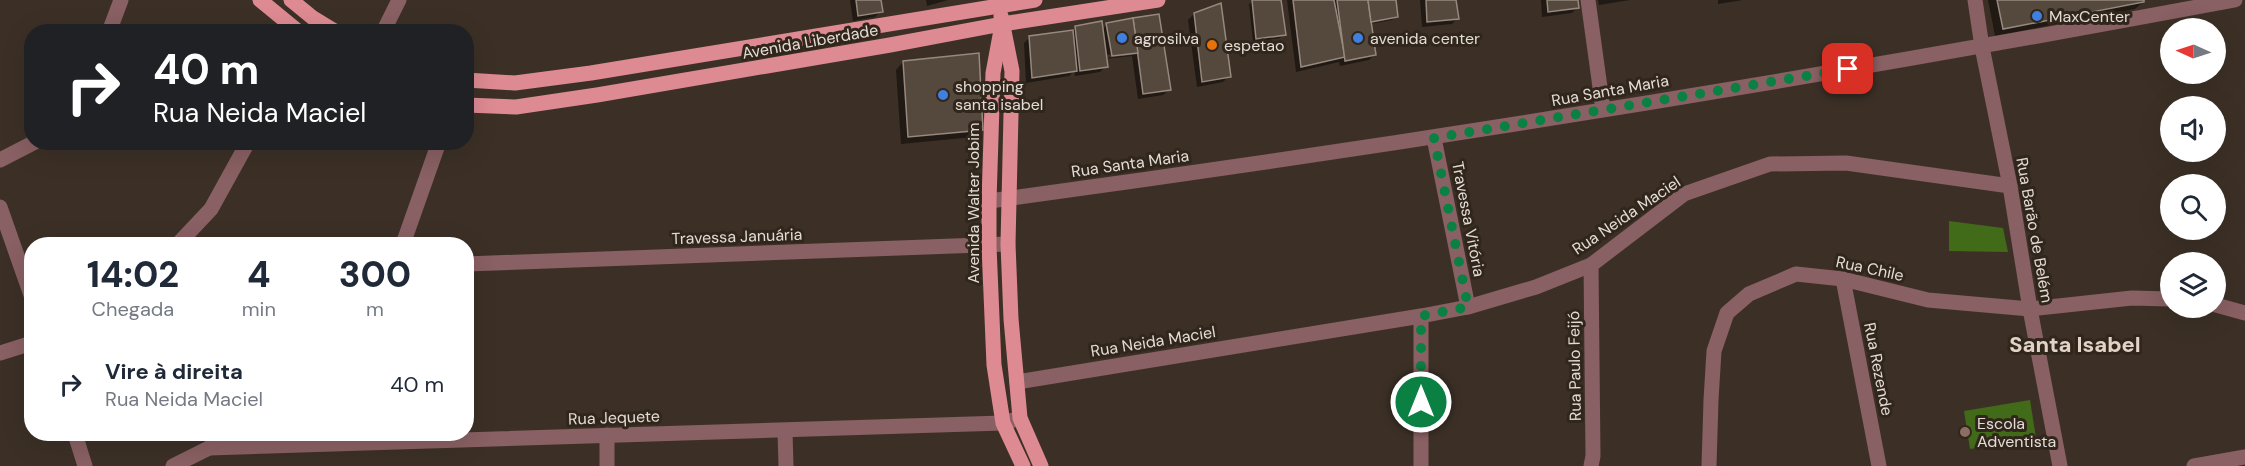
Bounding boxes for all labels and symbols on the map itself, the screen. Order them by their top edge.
place label: MaxCenter [2049,6,2130,27]
marker: MaxCenter [2030,9,2044,23]
north arrow [2160,18,2226,84]
street label: Avenida Liberdade [740,19,880,64]
place label: agrosilva [1134,28,1199,49]
place label: avenida center [1370,28,1480,49]
marker: agrosilva [1115,31,1129,45]
marker: avenida center [1351,31,1365,45]
place label: espetao [1224,35,1284,56]
marker: espetao [1205,38,1219,52]
pin [1822,43,1873,94]
street label: Rua Santa Maria [1550,70,1670,111]
place label: shopping santa isabel [955,76,1043,115]
marker: shopping santa isabel [936,88,950,102]
street label: Avenida Walter Jobim [963,123,984,283]
street label: Rua Santa Maria [1070,145,1190,182]
street label: Rua Barão de Belém [2011,156,2058,304]
street label: Travessa Vitória [1447,160,1490,279]
street label: Rua Neida Maciel [1568,171,1685,259]
street label: Travessa Januária [671,224,803,249]
street label: Rua Chile [1834,251,1906,286]
street label: Rua Paulo Feijó [1563,311,1586,421]
street label: Rua Neida Maciel [1089,321,1217,362]
street label: Rua Rezende [1859,321,1898,417]
district label: Santa Isabel [2009,330,2141,359]
position arrow [1389,370,1453,434]
street label: Rua Jequete [568,405,660,430]
place label: Escola Adventista [1977,413,2056,452]
marker: Escola Adventista [1958,425,1972,439]

